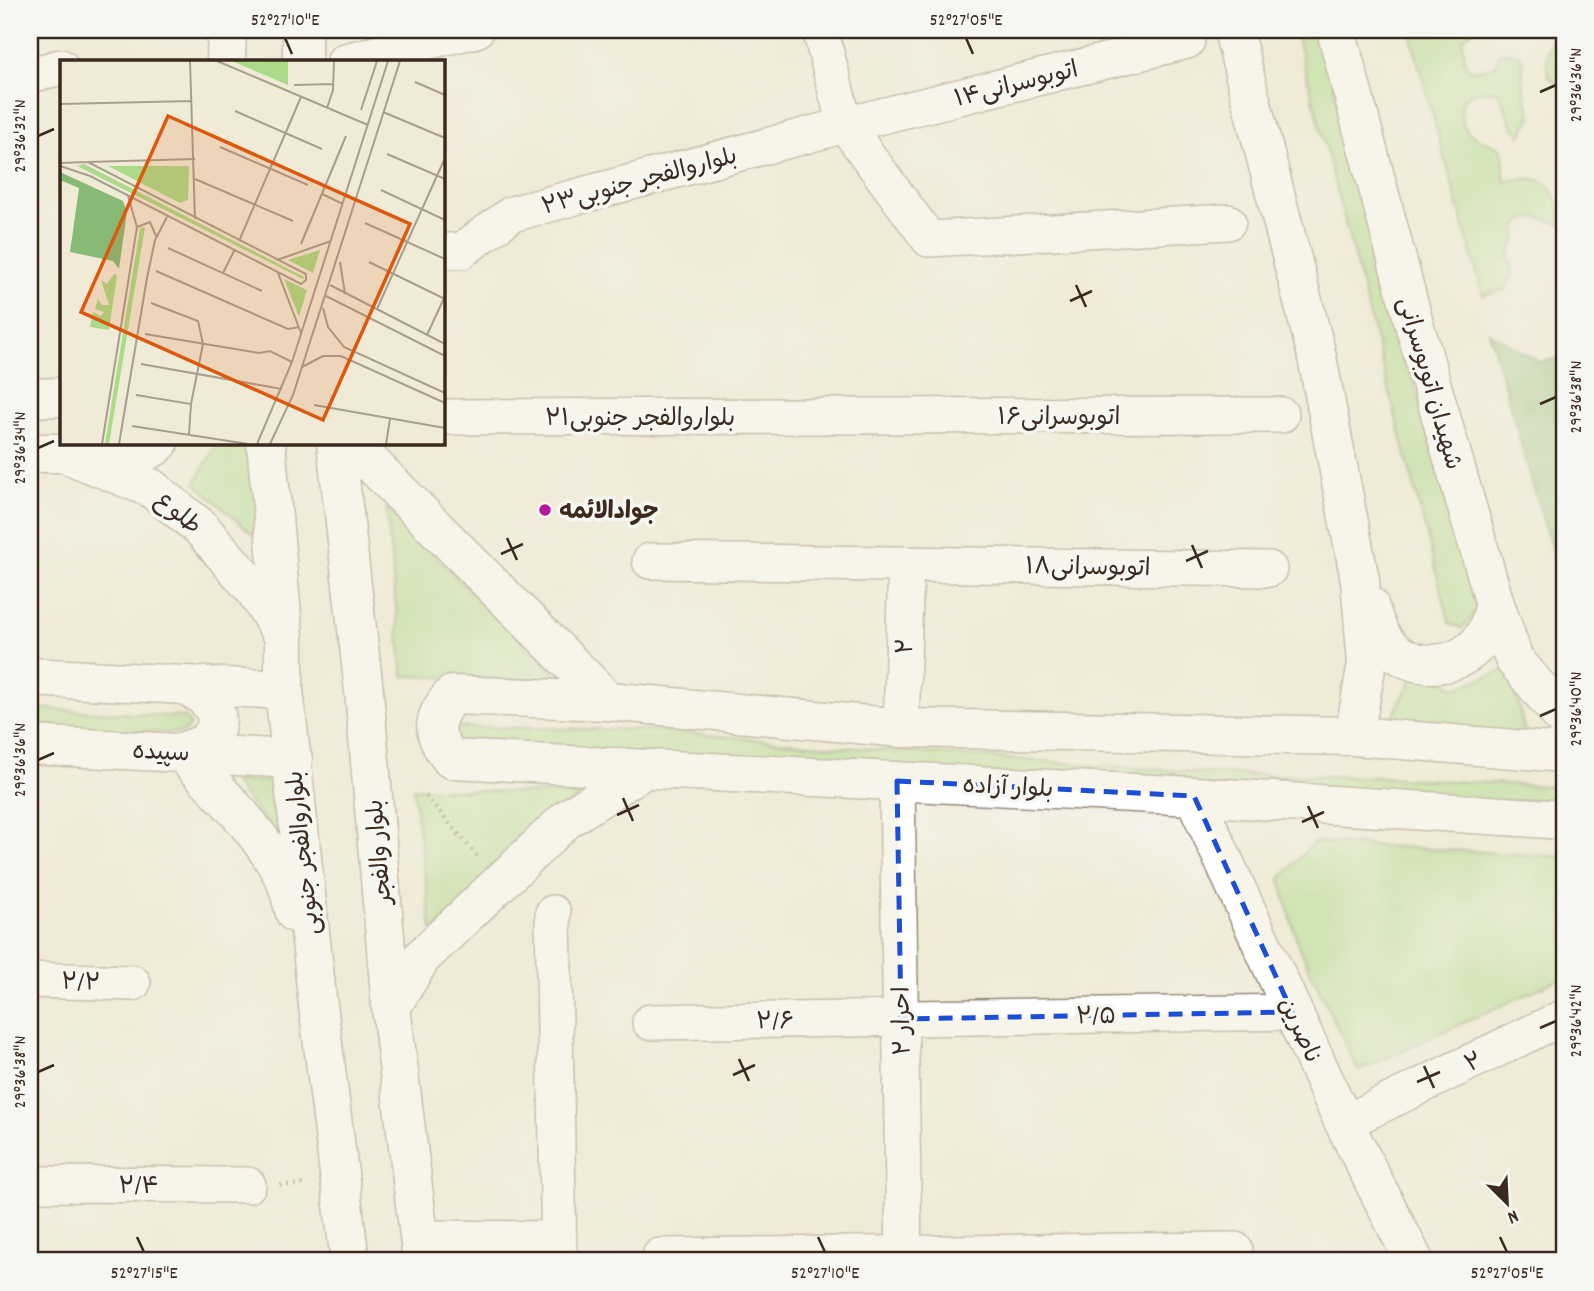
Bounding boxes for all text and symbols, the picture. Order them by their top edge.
text: 52°27'10"E [251,9,319,34]
text: 52°27'05"E [929,9,1003,34]
text: 29°36'36"N [1565,48,1590,122]
street label: اتوبوسرانی۱۴ [951,54,1082,118]
inset map [60,60,444,444]
text: 29°36'32"N [9,99,34,173]
street label: بلواروالفجر جنوبی۲۳ [538,140,741,225]
street label: شهیدان اتوبوسرانی [1387,293,1469,474]
text: 29°36'38"N [1565,361,1590,433]
street label: اتوبوسرانی۱۶ [998,402,1120,436]
street label: بلواروالفجر جنوبی۲۱ [545,403,735,437]
text: 29°36'34"N [9,411,34,485]
street label: طلوع [146,485,208,544]
place label: جوادالائمه [559,496,659,530]
marker: جوادالائمه [537,502,553,518]
street label: اتوبوسرانی۱۸ [1025,551,1151,587]
street label: ۲ [890,637,924,655]
text: 29°36'40"N [1565,672,1590,746]
text: 29°36'36"N [9,723,34,797]
street label: سپیده [131,736,190,772]
street label: بلواروالفجر جنوبی [279,769,331,937]
street label: بلوار آزاده [962,770,1054,808]
street label: بلوار والفجر [359,798,403,908]
street label: ۲/۲ [61,966,101,1002]
text: 29°36'42"N [1565,985,1590,1057]
street label: ۲ احرار [886,986,922,1056]
street label: ناصرین [1268,993,1328,1070]
street label: ۲/۵ [1076,1001,1116,1035]
street label: ۲/۶ [756,1006,794,1040]
text: 29°36'38"N [9,1036,34,1108]
street label: ۲ [1460,1045,1489,1083]
north arrow [1472,1168,1542,1238]
street label: ۲/۴ [118,1171,160,1205]
text: N [1503,1201,1522,1230]
text: 52°27'15"E [110,1262,178,1287]
text: 52°27'10"E [791,1262,859,1287]
text: 52°27'05"E [1470,1262,1544,1287]

